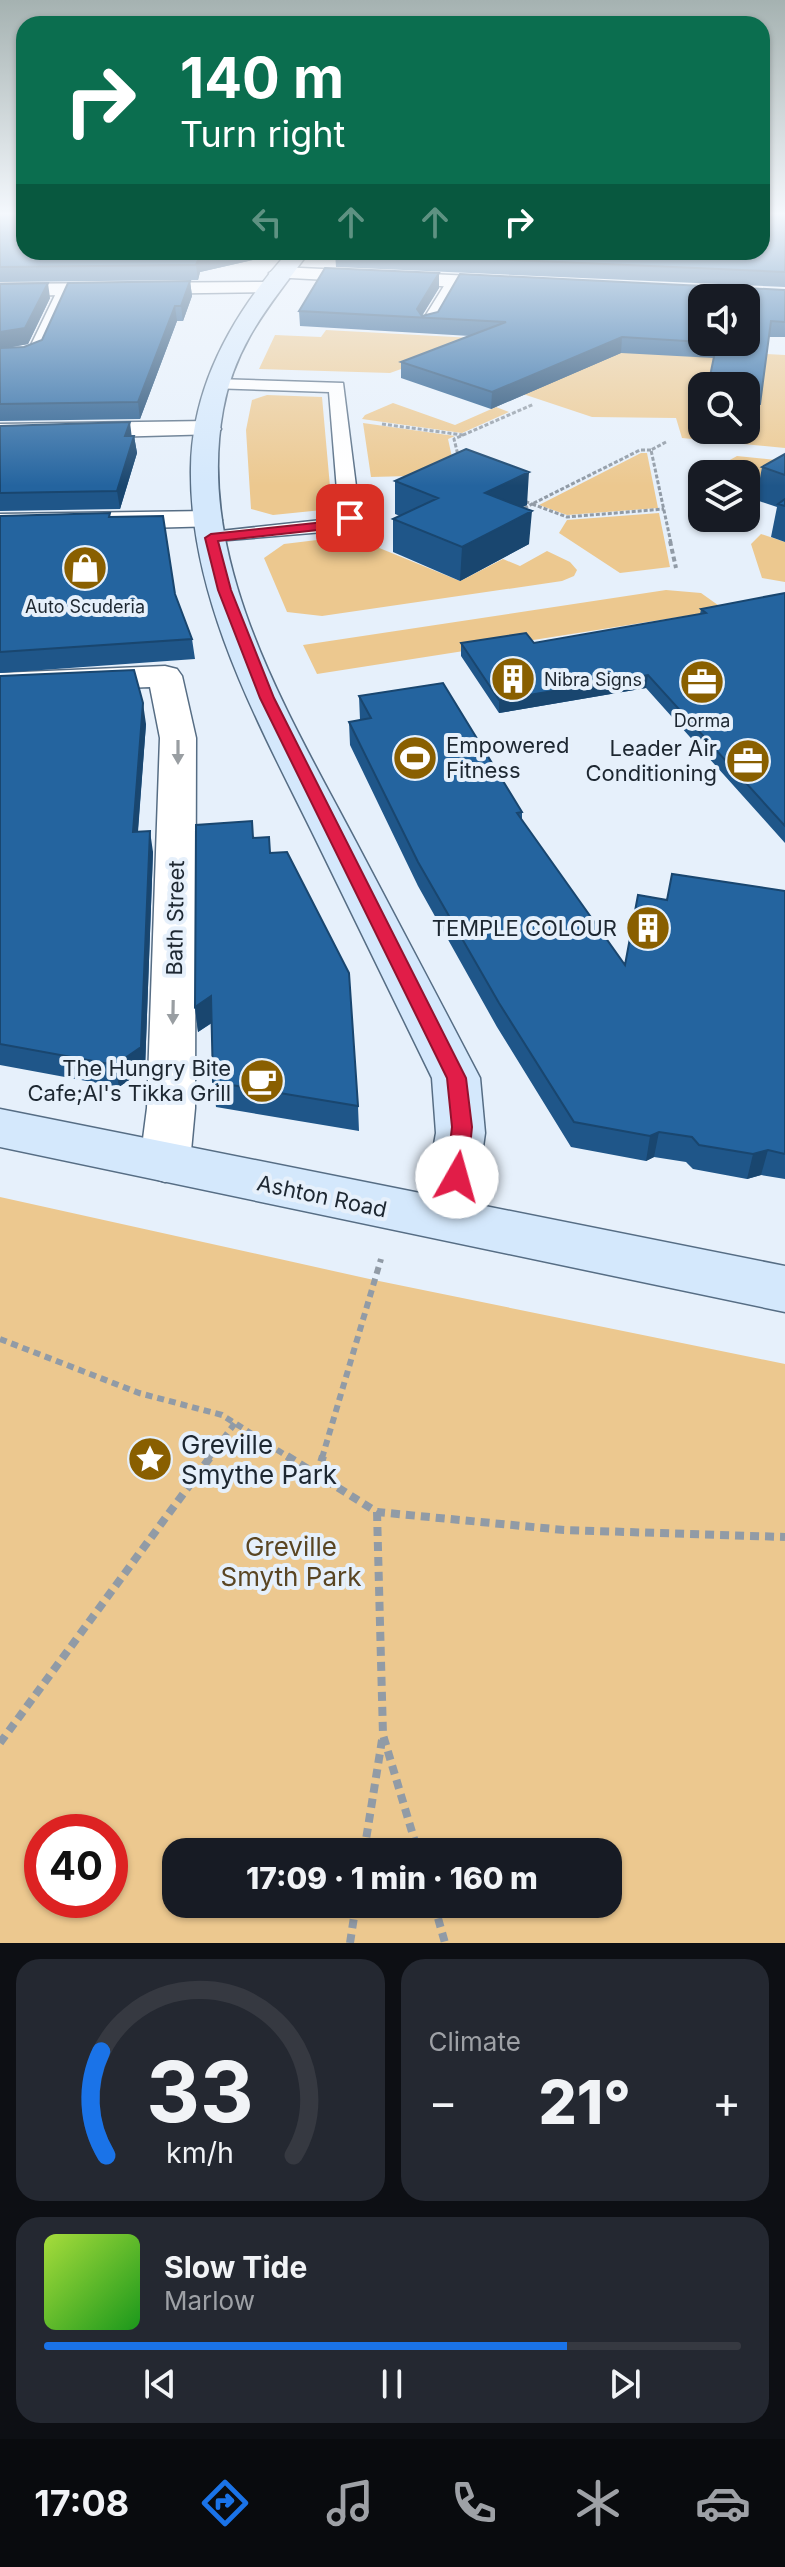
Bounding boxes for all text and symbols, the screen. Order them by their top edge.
text: 140 m [180,44,344,112]
icon: right [48,48,152,152]
text: Turn right [180,112,345,156]
icon: left [245,200,289,244]
icon: ahead [329,200,373,244]
icon: ahead [413,200,457,244]
icon: right [497,200,541,244]
map controls [688,284,760,532]
button: sound [688,284,760,356]
button: search [688,372,760,444]
button: layers [688,460,760,532]
pin [316,484,384,552]
icon: arrive [328,496,372,540]
shop icon: Auto Scuderia [61,544,109,592]
place label: Auto Scuderia [25,596,145,617]
building icon: Nibra Signs [489,655,537,703]
office icon: Dorma [678,658,726,706]
place label: Nibra Signs [544,669,642,690]
place label: Dorma [674,710,730,731]
place label: Empowered Fitness [446,732,569,783]
sports icon: Empowered Fitness [391,734,439,782]
place label: Leader Air Conditioning [585,735,717,786]
office icon: Leader Air Conditioning [724,737,772,785]
one-way arrow [172,740,184,765]
street label: Bath Street [161,860,189,976]
building icon: TEMPLE COLOUR [624,904,672,952]
place label: TEMPLE COLOUR [432,915,617,941]
one-way arrow [167,1000,179,1025]
place label: The Hungry Bite Cafe;Al's Tikka Grill [27,1055,231,1106]
cafe icon: The Hungry Bite Cafe;Al's Tikka Grill [238,1057,286,1105]
position arrow [415,1135,499,1219]
street label: Ashton Road [255,1170,389,1222]
place label: Greville Smythe Park [181,1429,337,1490]
place icon: Greville Smythe Park [126,1435,174,1483]
park label: Greville Smyth Park [221,1531,361,1592]
speed limit sign: 40 [24,1814,128,1918]
text: 17:09 · 1 min · 160 m [246,1860,538,1896]
text: Climate [429,2026,521,2057]
text: 33 [147,2041,254,2142]
text: 21° [539,2066,631,2138]
text: − [429,2075,458,2129]
text: + [712,2075,741,2129]
text: km/h [166,2135,234,2170]
text: Slow Tide [164,2249,307,2285]
text: Marlow [164,2285,255,2316]
icon: previous [138,2362,182,2406]
icon: pause [370,2362,414,2406]
icon: next [603,2362,647,2406]
icon: directions [197,2475,253,2531]
icon: music [322,2475,378,2531]
icon: phone [446,2475,502,2531]
icon: climate [570,2475,626,2531]
icon: car [695,2475,751,2531]
text: 17:08 [34,2481,129,2525]

